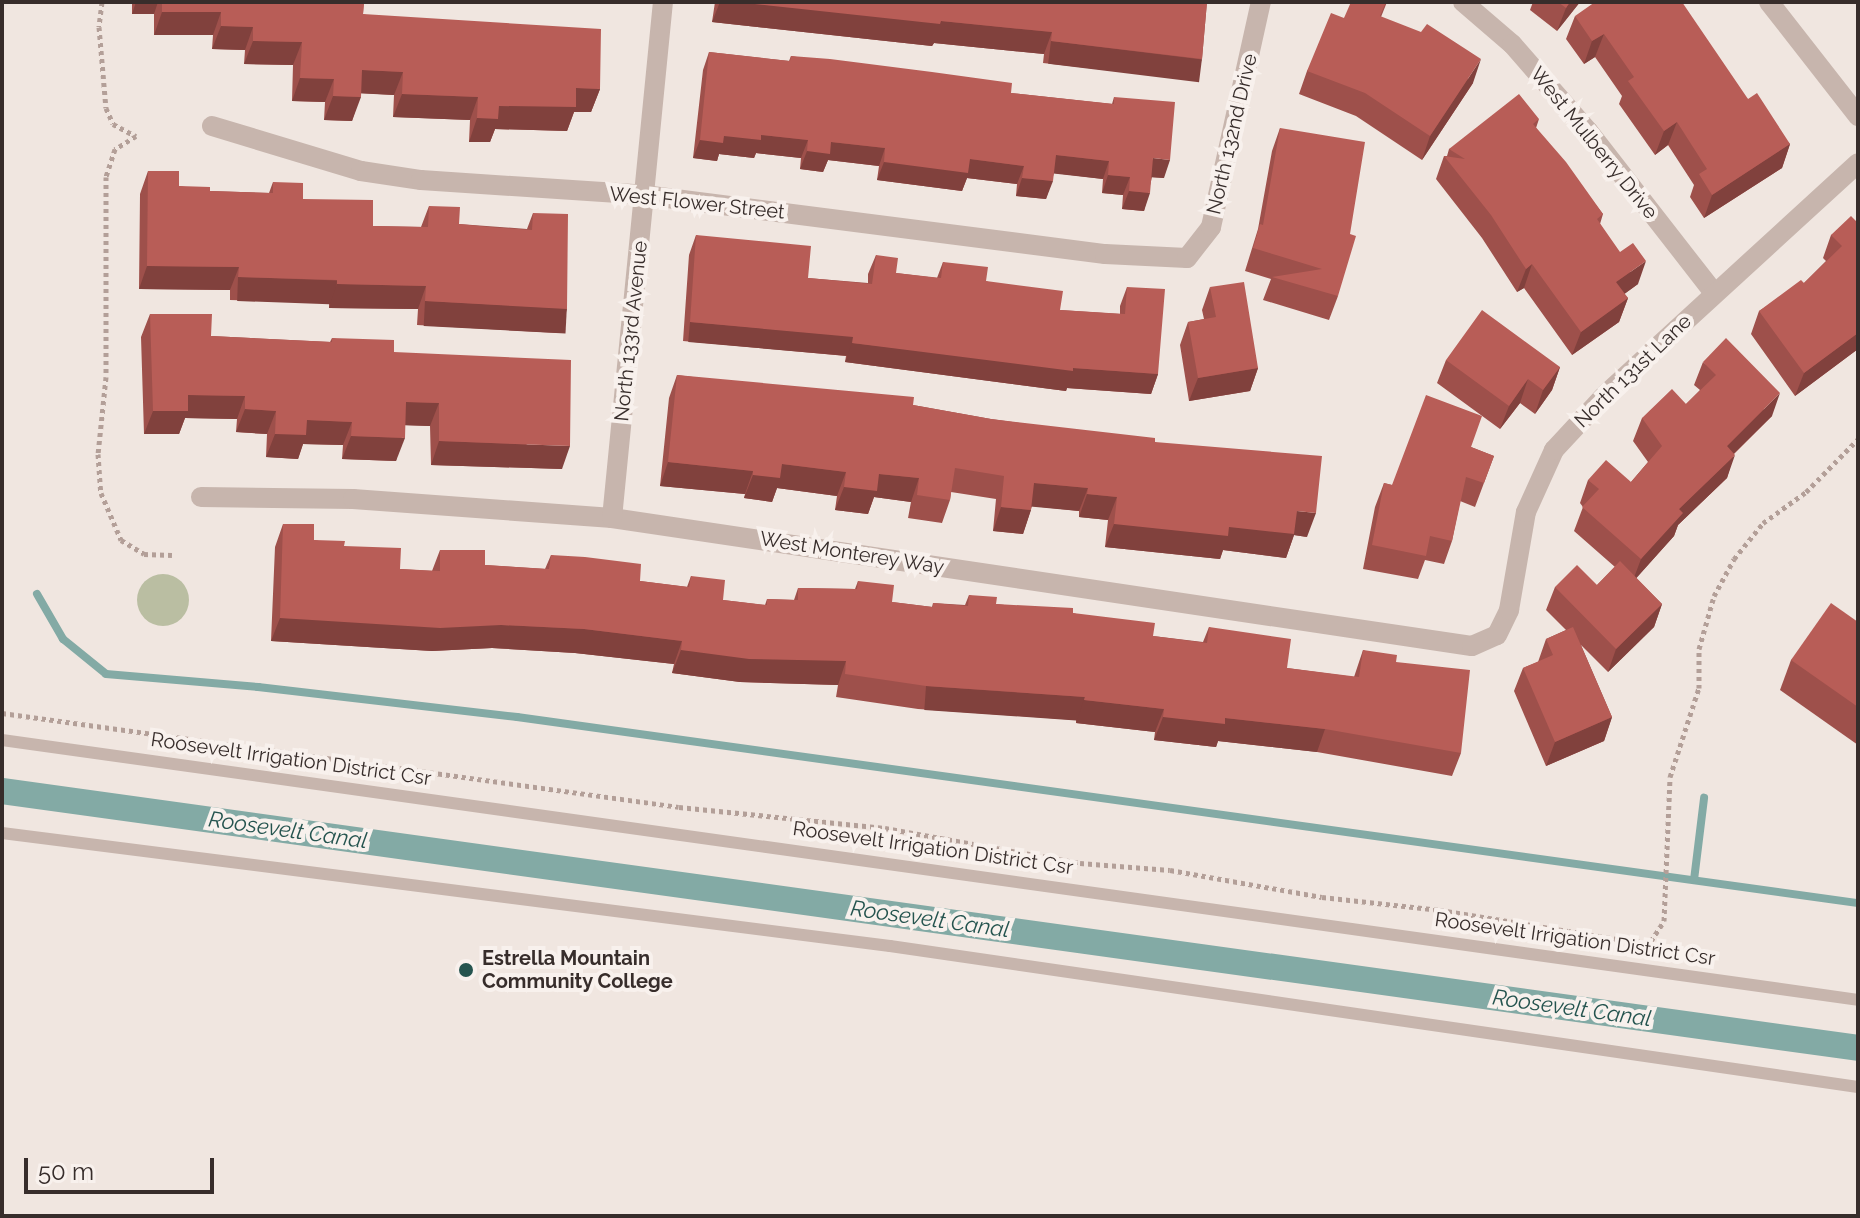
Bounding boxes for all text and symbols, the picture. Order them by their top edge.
street label: North 132nd Drive [1202,51,1262,217]
street label: West Mulberry Drive [1525,62,1663,224]
street label: West Flower Street [608,182,786,224]
street label: North 133rd Avenue [610,239,652,423]
street label: North 131st Lane [1570,309,1696,433]
street label: West Monterey Way [758,527,946,579]
street label: Roosevelt Irrigation District Csr [149,727,433,791]
water label: Roosevelt Canal [207,806,369,854]
street label: Roosevelt Irrigation District Csr [791,816,1075,880]
water label: Roosevelt Canal [849,895,1011,943]
street label: Roosevelt Irrigation District Csr [1433,907,1717,971]
place label: Estrella Mountain Community College [482,946,673,993]
marker: Estrella Mountain Community College [457,961,475,979]
water label: Roosevelt Canal [1491,984,1653,1032]
scale bar [28,1142,218,1192]
text: 50 m [38,1157,94,1186]

